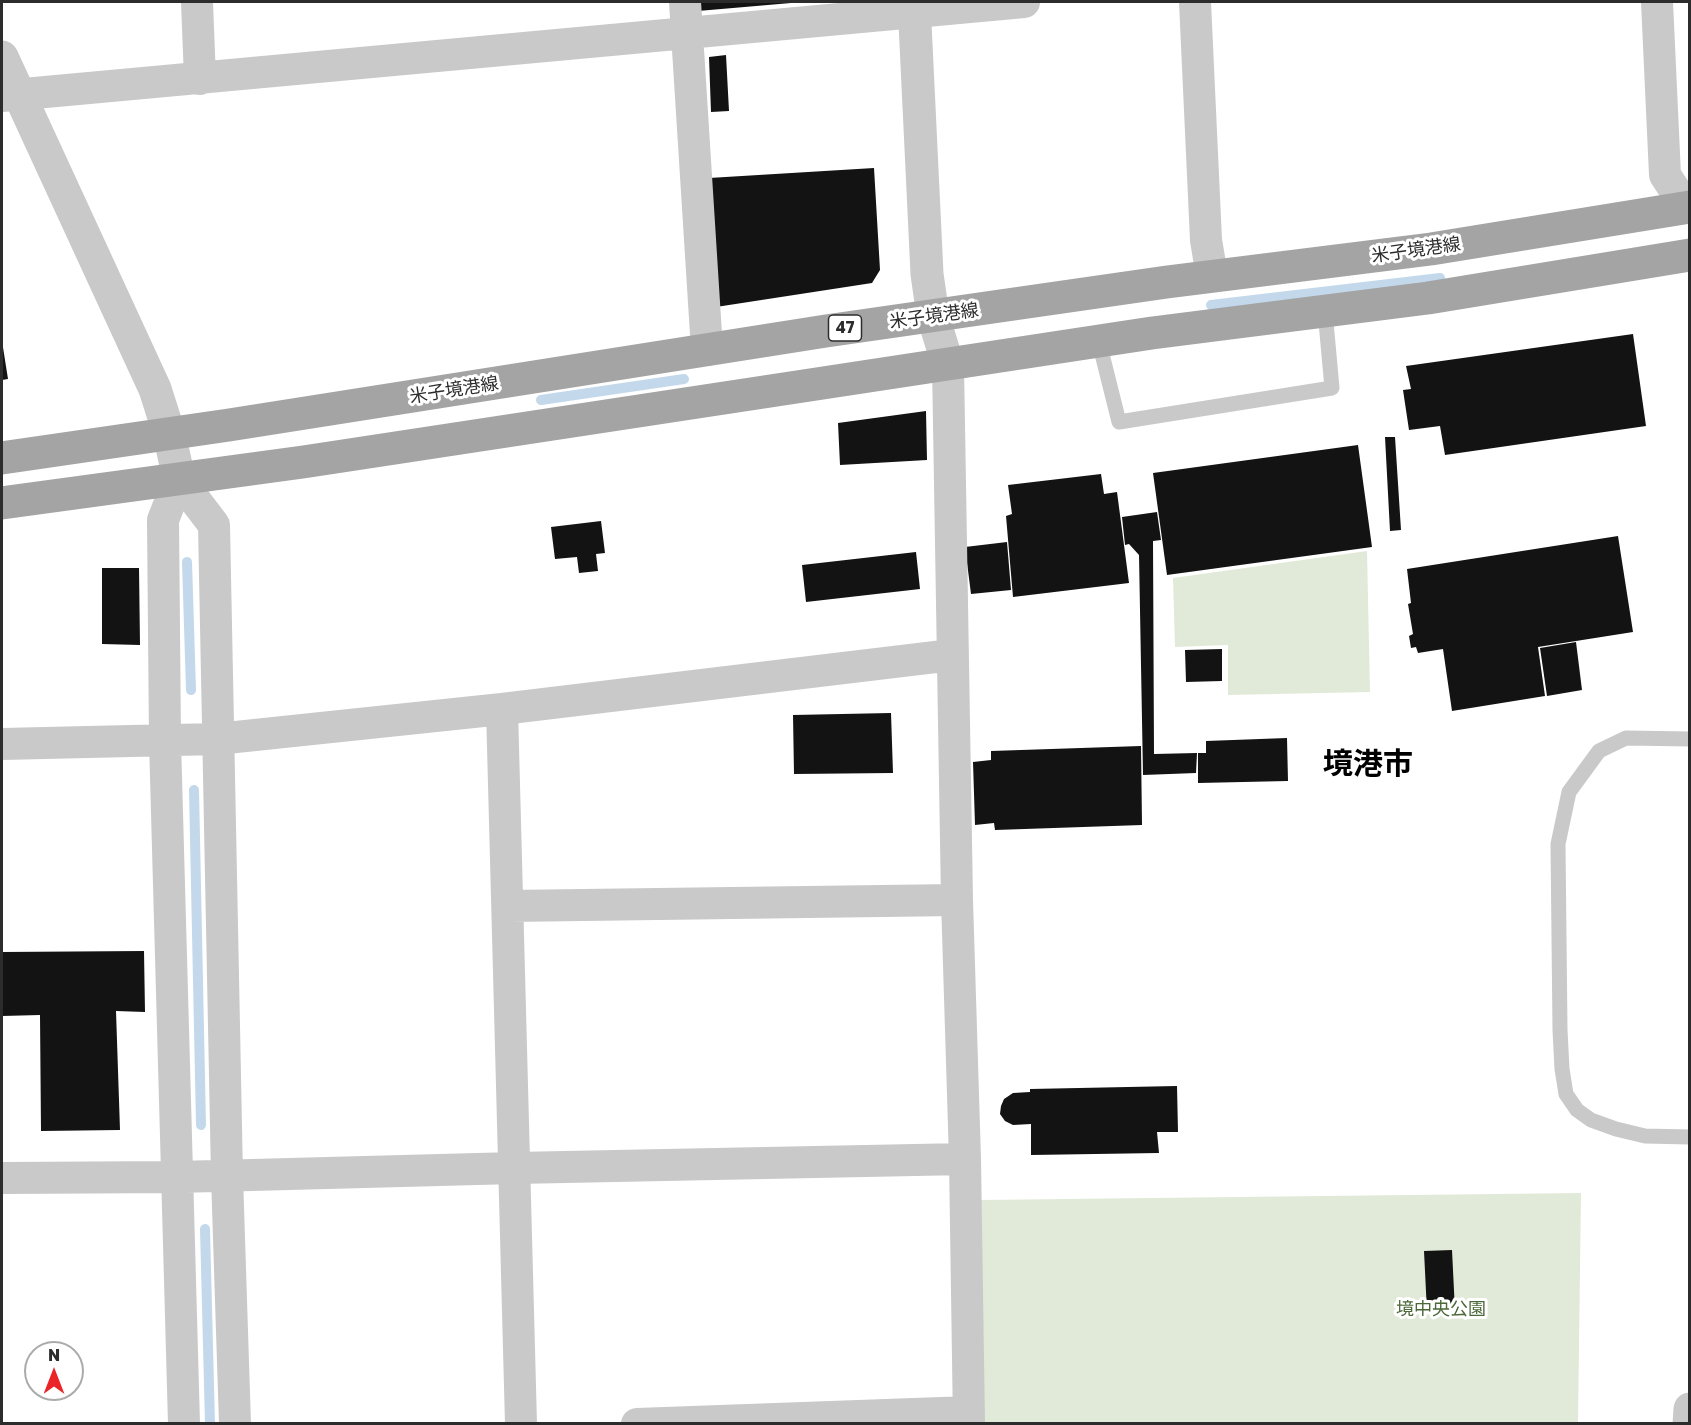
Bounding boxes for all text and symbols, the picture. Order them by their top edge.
street label: 米子境港線 [1370,233,1462,267]
street label: 米子境港線 [888,299,980,333]
road number: 47 [828,315,862,341]
street label: 米子境港線 [408,372,500,408]
district label: 境港市 [1323,746,1413,782]
park label: 境中央公園 [1396,1298,1486,1320]
north arrow [24,1341,84,1401]
text: N [48,1345,60,1365]

